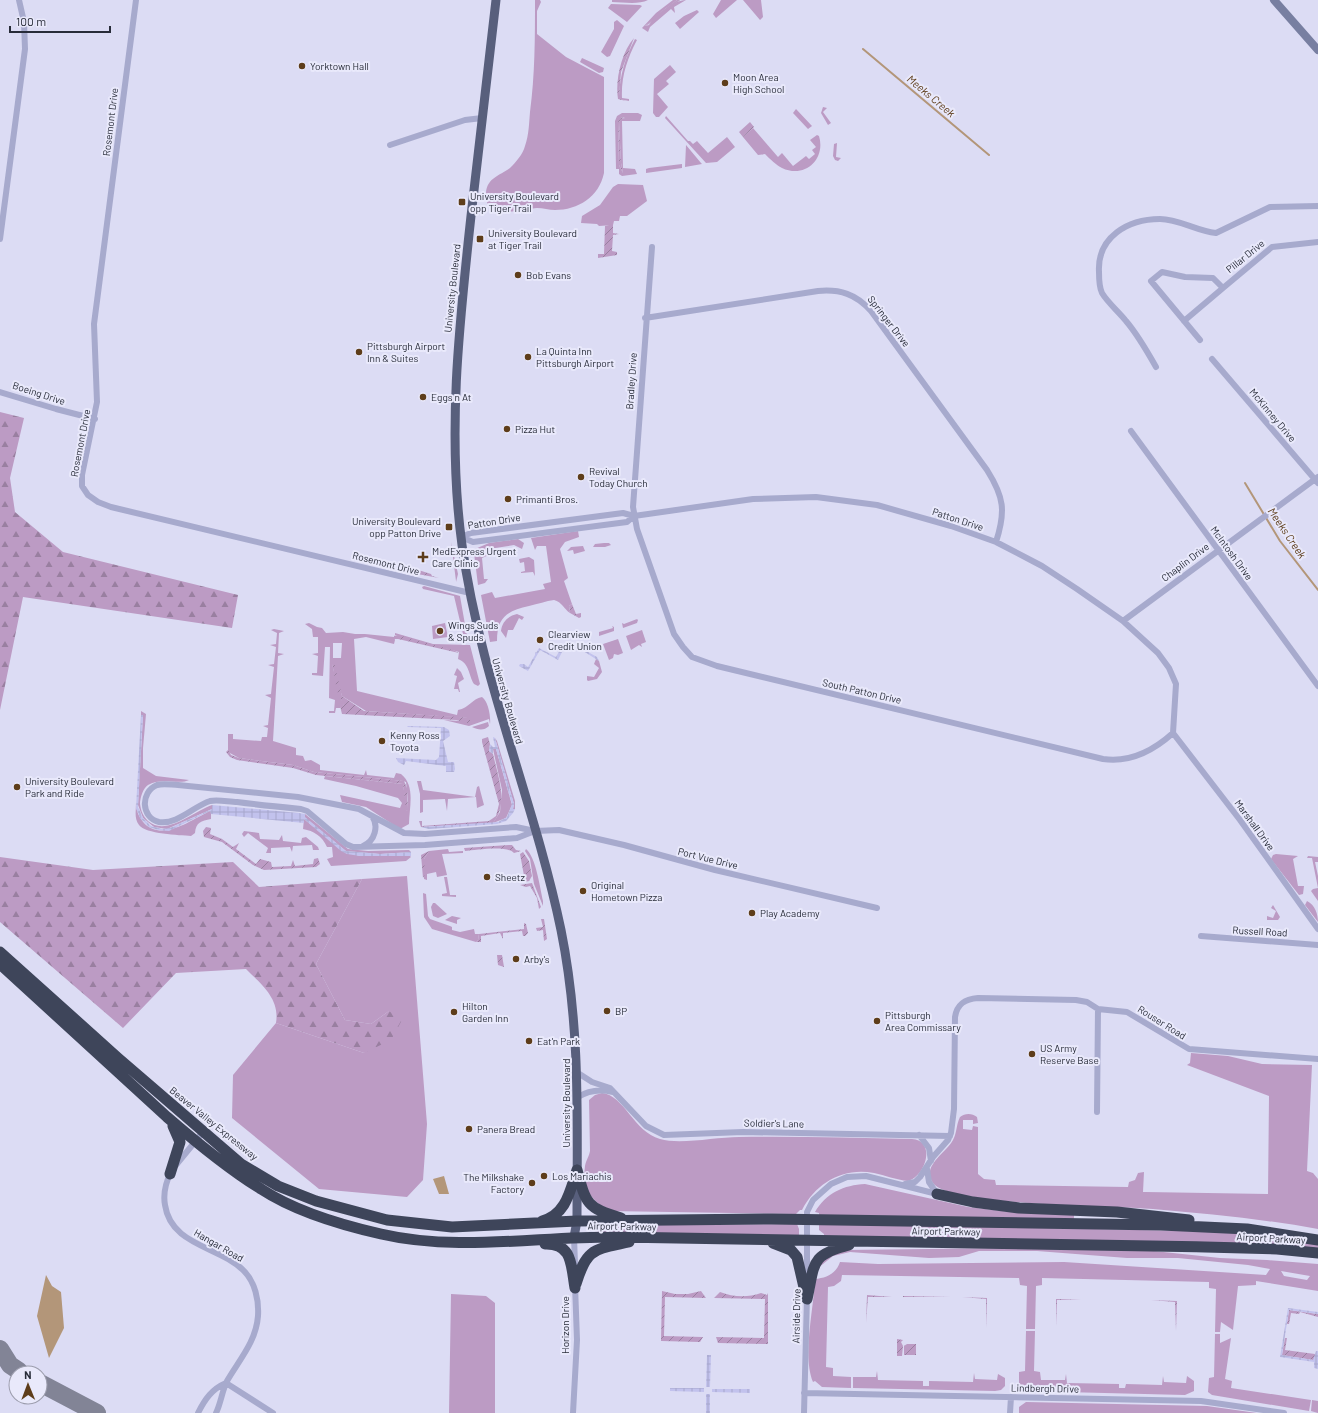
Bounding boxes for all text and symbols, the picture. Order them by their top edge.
scale bar [10,8,110,34]
text: 100 m [16,14,46,28]
place label: Yorktown Hall [310,60,369,72]
marker: Yorktown Hall [297,61,307,71]
place label: Moon Area High School [733,71,784,95]
water label: Meeks Creek [905,72,958,120]
marker: Moon Area High School [720,78,730,88]
street label: Rosemont Drive [100,87,120,157]
place label: University Boulevard opp Tiger Trail [470,190,559,214]
marker: University Boulevard opp Tiger Trail [457,197,467,207]
place label: University Boulevard at Tiger Trail [488,227,577,251]
marker: University Boulevard at Tiger Trail [475,234,485,244]
street label: Pillar Drive [1223,237,1267,275]
street label: University Boulevard [441,243,463,333]
place label: Bob Evans [526,269,571,281]
marker: Bob Evans [513,270,523,280]
street label: Springer Drive [865,293,913,349]
place label: Pittsburgh Airport Inn & Suites [367,340,446,364]
place label: La Quinta Inn Pittsburgh Airport [536,345,615,369]
marker: Pittsburgh Airport Inn & Suites [354,347,364,357]
marker: La Quinta Inn Pittsburgh Airport [523,352,533,362]
street label: Bradley Drive [623,352,639,410]
street label: Boeing Drive [11,379,67,407]
street label: McKinney Drive [1247,386,1299,444]
place label: Eggs n At [431,391,472,403]
marker: Eggs n At [418,392,428,402]
street label: Rosemont Drive [68,408,92,478]
place label: Pizza Hut [515,423,555,435]
marker: Pizza Hut [502,424,512,434]
place label: Revival Today Church [589,465,648,489]
marker: Revival Today Church [576,472,586,482]
place label: Primanti Bros. [516,493,578,505]
marker: Primanti Bros. [503,494,513,504]
street label: Patton Drive [931,505,985,533]
water label: Meeks Creek [1266,505,1310,561]
street label: Patton Drive [467,511,521,531]
place label: University Boulevard opp Patton Drive [352,515,441,539]
marker: University Boulevard opp Patton Drive [444,522,454,532]
street label: McIntosh Drive [1208,524,1256,582]
street label: Chaplin Drive [1159,540,1211,584]
place label: MedExpress Urgent Care Clinic [432,545,517,569]
street label: Rosemont Drive [351,549,421,577]
marker: MedExpress Urgent Care Clinic [417,551,429,563]
place label: Wings Suds & Spuds [448,619,498,643]
marker: Wings Suds & Spuds [435,626,445,636]
place label: Clearview Credit Union [548,628,602,652]
marker: Clearview Credit Union [535,635,545,645]
street label: University Boulevard [490,657,526,745]
street label: South Patton Drive [821,676,903,706]
place label: Kenny Ross Toyota [390,729,440,753]
marker: Kenny Ross Toyota [377,736,387,746]
place label: University Boulevard Park and Ride [25,775,114,799]
marker: University Boulevard Park and Ride [12,782,22,792]
street label: Marshall Drive [1232,797,1278,853]
street label: Port Vue Drive [677,845,739,871]
place label: Sheetz [495,871,525,883]
marker: Sheetz [482,872,492,882]
place label: Original Hometown Pizza [591,879,662,903]
marker: Original Hometown Pizza [578,886,588,896]
place label: Play Academy [760,907,820,919]
marker: Play Academy [747,908,757,918]
street label: Russell Road [1232,924,1288,938]
place label: Arby's [524,953,550,965]
marker: Arby's [511,954,521,964]
place label: Hilton Garden Inn [462,1000,508,1024]
street label: Rouser Road [1136,1002,1188,1042]
place label: BP [615,1005,627,1017]
marker: BP [602,1006,612,1016]
marker: Hilton Garden Inn [449,1007,459,1017]
place label: Pittsburgh Area Commissary [885,1009,961,1033]
marker: Pittsburgh Area Commissary [872,1016,882,1026]
place label: Eat'n Park [537,1035,580,1047]
marker: Eat'n Park [524,1036,534,1046]
place label: US Army Reserve Base [1040,1042,1099,1066]
marker: US Army Reserve Base [1027,1049,1037,1059]
street label: University Boulevard [560,1059,572,1147]
street label: Beaver Valley Expressway [167,1084,261,1163]
street label: Soldier's Lane [744,1116,804,1130]
place label: Panera Bread [477,1123,535,1135]
marker: Panera Bread [464,1124,474,1134]
place label: Los Mariachis [552,1170,612,1182]
place label: The Milkshake Factory [463,1171,524,1195]
marker: Los Mariachis [539,1171,549,1181]
marker: The Milkshake Factory [527,1178,537,1188]
street label: Airport Parkway [587,1219,657,1233]
street label: Airport Parkway [911,1224,981,1238]
street label: Hangar Road [192,1226,246,1264]
street label: Airport Parkway [1236,1230,1306,1246]
street label: Airside Drive [790,1289,802,1343]
street label: Horizon Drive [559,1296,571,1354]
north arrow [8,1365,48,1405]
text: N [24,1368,32,1381]
street label: Lindbergh Drive [1011,1381,1079,1395]

